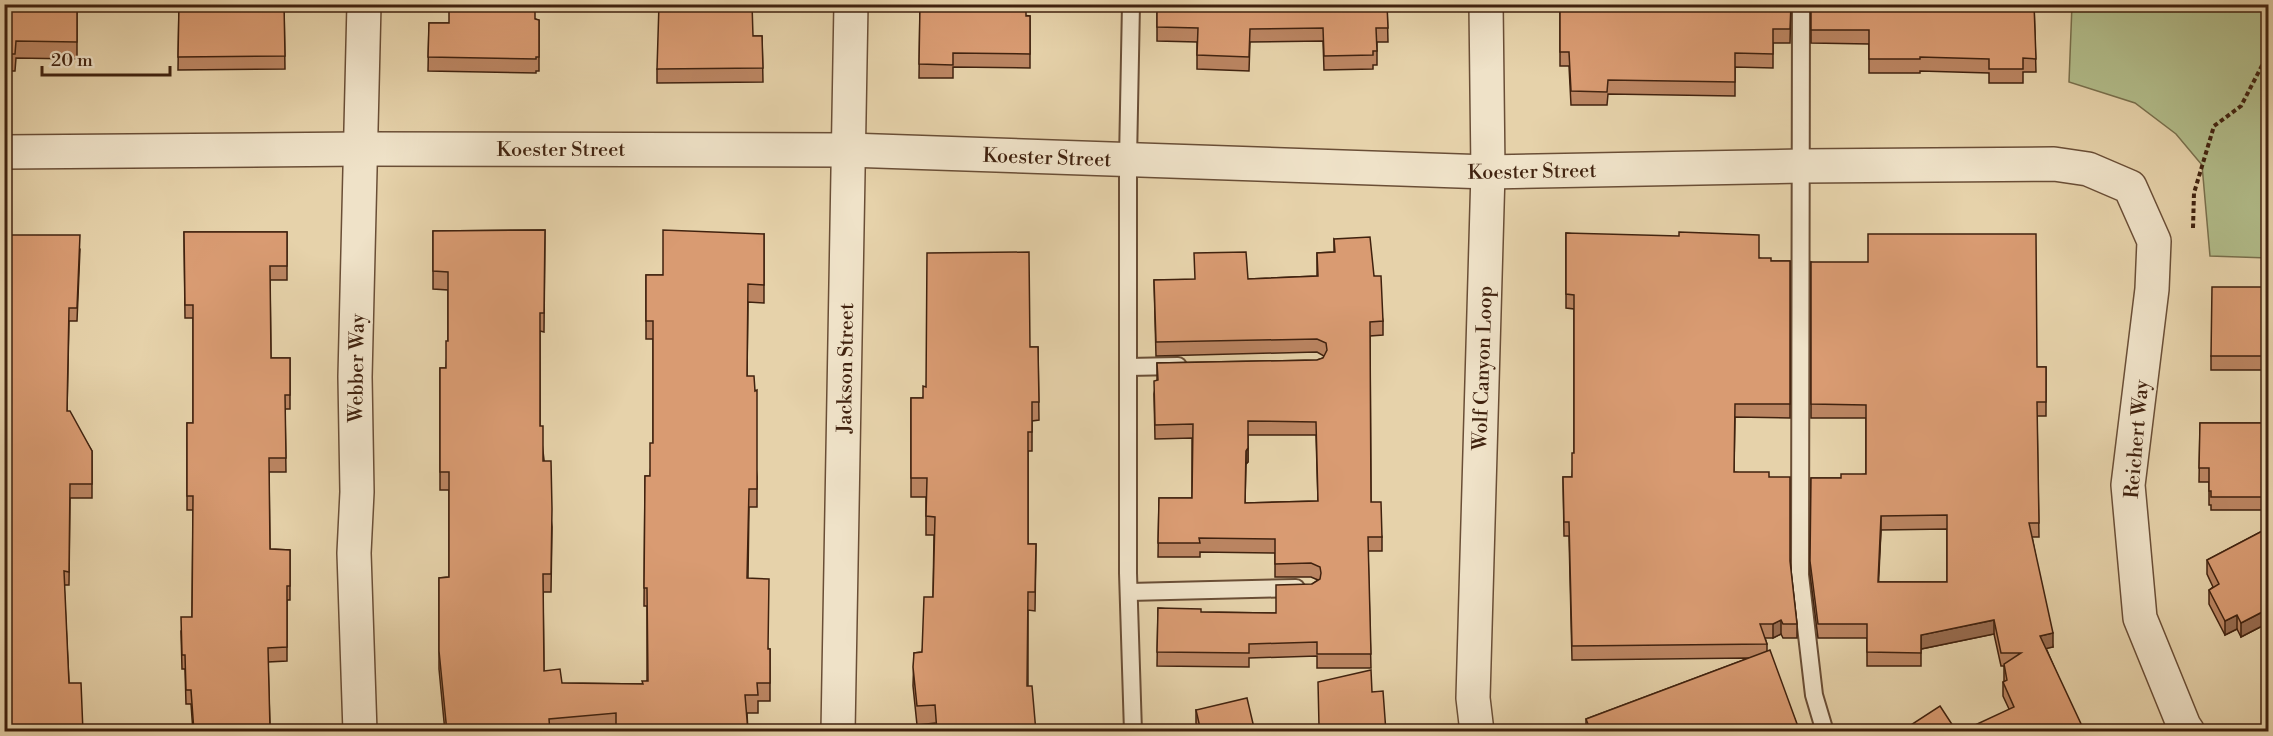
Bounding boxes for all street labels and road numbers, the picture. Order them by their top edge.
street label: Koester Street [497,138,625,163]
street label: Koester Street [982,144,1112,173]
street label: Koester Street [1467,159,1597,186]
street label: Wolf Canyon Loop [1468,285,1499,452]
street label: Jackson Street [833,303,860,434]
street label: Webber Way [344,313,371,424]
street label: Reichert Way [2120,378,2155,500]

